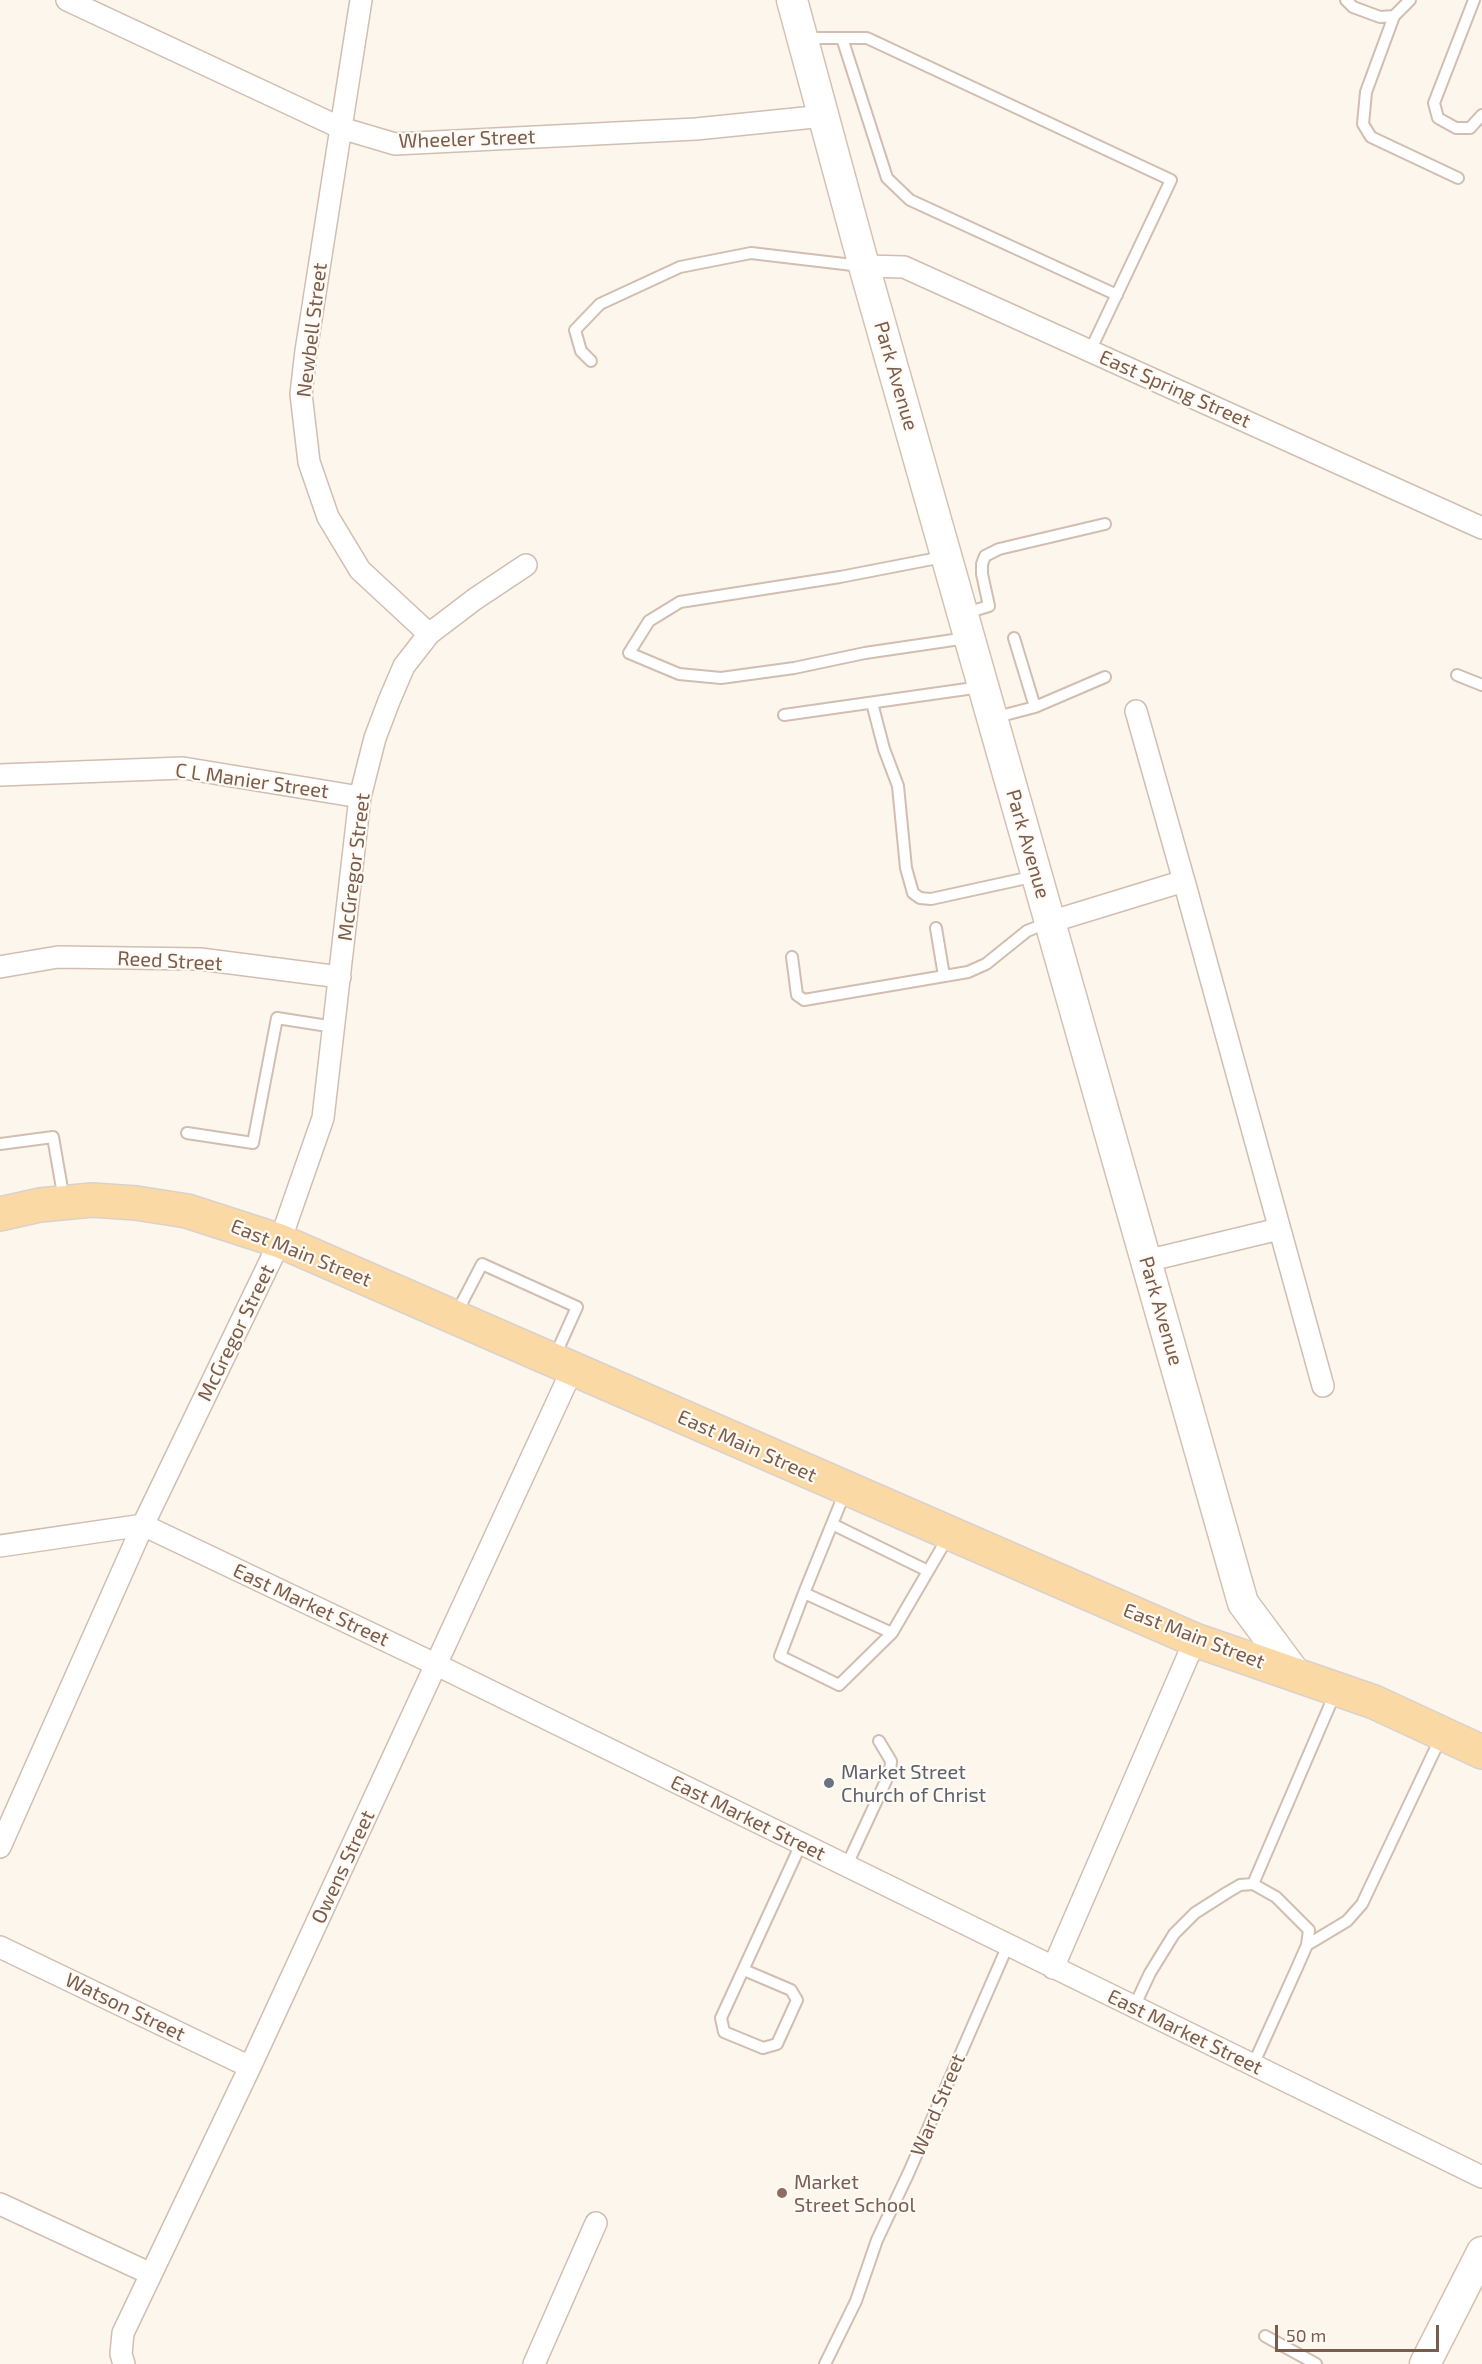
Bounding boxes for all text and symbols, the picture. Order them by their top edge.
street label: Wheeler Street [398,125,536,153]
street label: Newbell Street [292,261,332,399]
street label: Park Avenue [869,319,923,433]
street label: East Spring Street [1096,345,1254,433]
street label: C L Manier Street [174,758,330,804]
street label: Park Avenue [1001,787,1055,901]
street label: McGregor Street [333,792,375,942]
street label: Reed Street [117,946,223,976]
street label: East Main Street [227,1214,375,1292]
street label: Park Avenue [1134,1254,1188,1368]
street label: McGregor Street [193,1261,279,1405]
street label: East Main Street [674,1405,820,1487]
street label: East Market Street [229,1558,393,1652]
street label: East Main Street [1120,1598,1268,1674]
place label: Market Street Church of Christ [841,1760,986,1807]
street label: East Market Street [667,1770,829,1866]
marker: Market Street Church of Christ [822,1776,836,1790]
street label: Owens Street [306,1806,380,1928]
street label: Watson Street [61,1968,189,2046]
street label: East Market Street [1104,1984,1266,2080]
street label: Ward Street [906,2050,970,2160]
place label: Market Street School [794,2170,915,2217]
marker: Market Street School [775,2186,789,2200]
scale bar [1278,2313,1442,2351]
text: 50 m [1286,2324,1326,2346]

